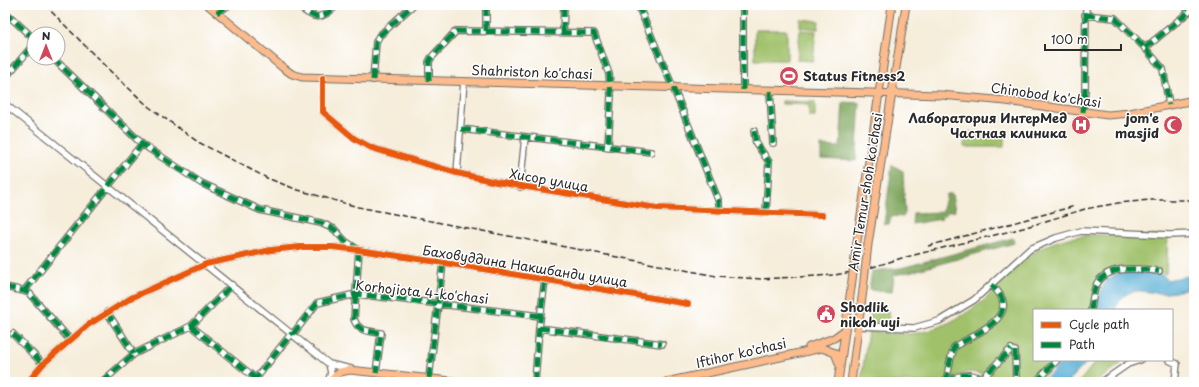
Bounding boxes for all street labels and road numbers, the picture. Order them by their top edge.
street label: Shahriston ko'chasi [471,60,593,83]
street label: Chinobod ko'chasi [990,77,1103,112]
street label: Amir Temur shoh ko'chasi [843,111,886,273]
street label: Хисор улица [508,163,591,196]
street label: Баховуддина Накшбанди улица [421,240,630,291]
street label: Korhojiota 4-ko'chasi [355,275,490,308]
street label: Iftihor ko'chasi [694,333,788,372]

